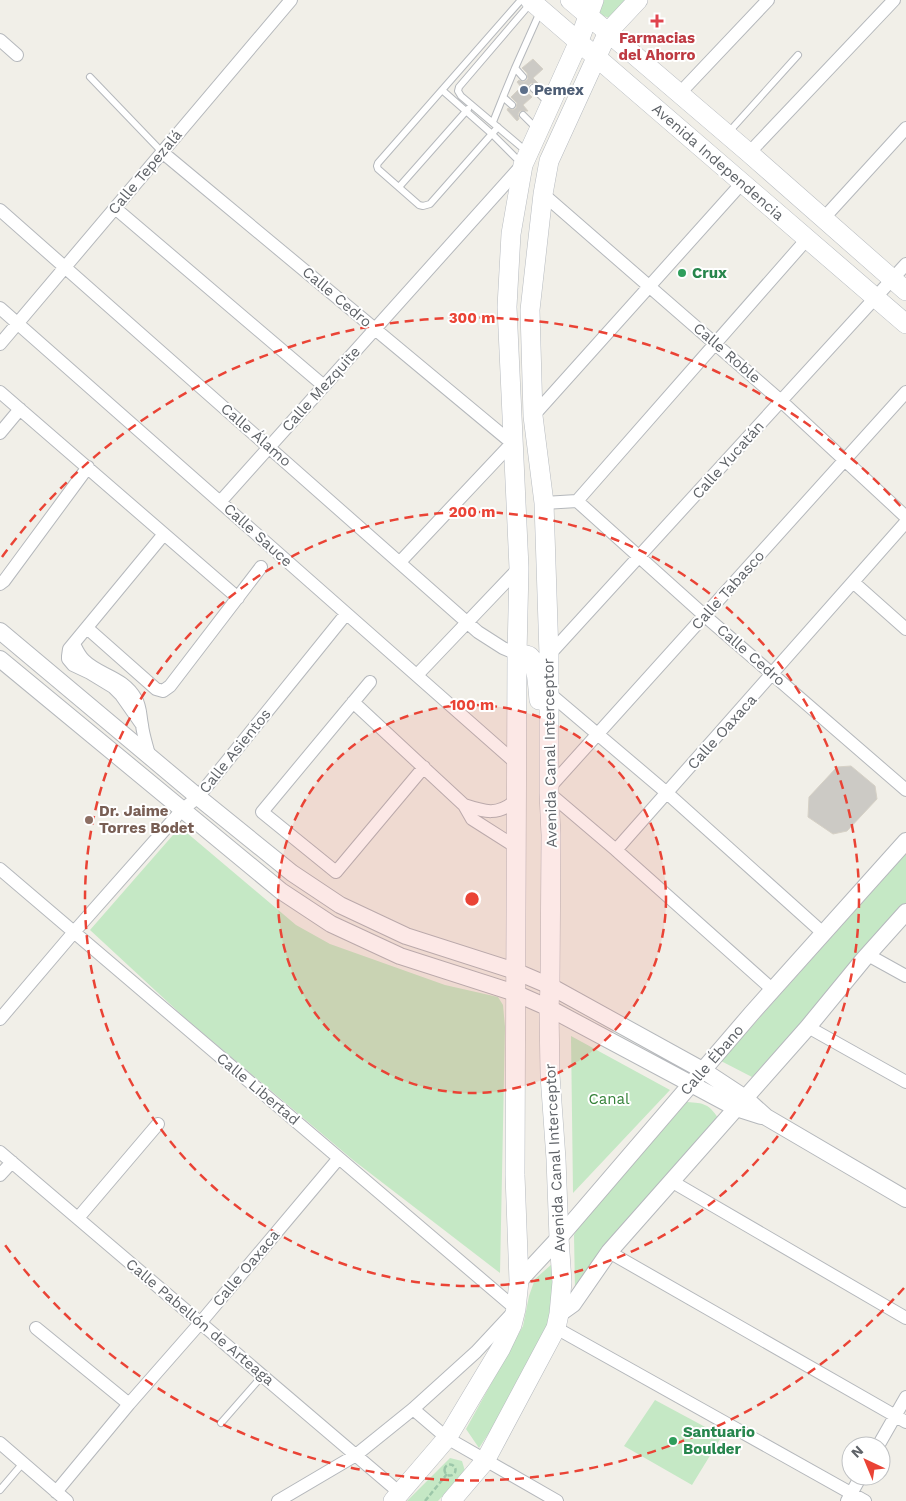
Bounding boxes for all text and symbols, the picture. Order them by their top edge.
marker: Farmacias del Ahorro [651,15,663,27]
place label: Farmacias del Ahorro [619,29,695,64]
place label: Pemex [534,81,584,99]
marker: Pemex [518,84,530,96]
street label: Avenida Independencia [648,100,788,225]
street label: Calle Tepezalá [104,126,186,218]
street label: Calle Cedro [299,263,375,331]
place label: Crux [692,264,727,282]
marker: Crux [676,267,688,279]
text: 300 m [449,309,495,327]
street label: Calle Roble [690,319,764,387]
street label: Calle Mezquite [278,343,364,435]
street label: Calle Álamo [217,400,295,470]
street label: Calle Yucatán [688,417,768,503]
street label: Calle Sauce [220,500,296,570]
text: 200 m [449,503,495,521]
street label: Calle Tabasco [688,547,768,633]
street label: Calle Cedro [713,620,789,690]
street label: Avenida Canal Interceptor [539,658,561,848]
street label: Calle Oaxaca [684,690,761,773]
text: 100 m [450,696,494,714]
street label: Calle Asientos [195,705,275,797]
place label: Dr. Jaime Torres Bodet [99,802,194,837]
marker: Dr. Jaime Torres Bodet [83,814,95,826]
centre of rings [463,890,481,908]
street label: Calle Ébano [677,1021,747,1099]
street label: Calle Libertad [213,1049,303,1129]
street label: Avenida Canal Interceptor [541,1063,569,1253]
park label: Canal [588,1090,630,1108]
street label: Calle Oaxaca [209,1226,284,1310]
street label: Calle Pabellón de Arteaga [122,1255,278,1390]
place label: Santuario Boulder [683,1423,755,1458]
marker: Santuario Boulder [667,1435,679,1447]
north arrow [841,1436,891,1486]
text: N [848,1442,866,1461]

